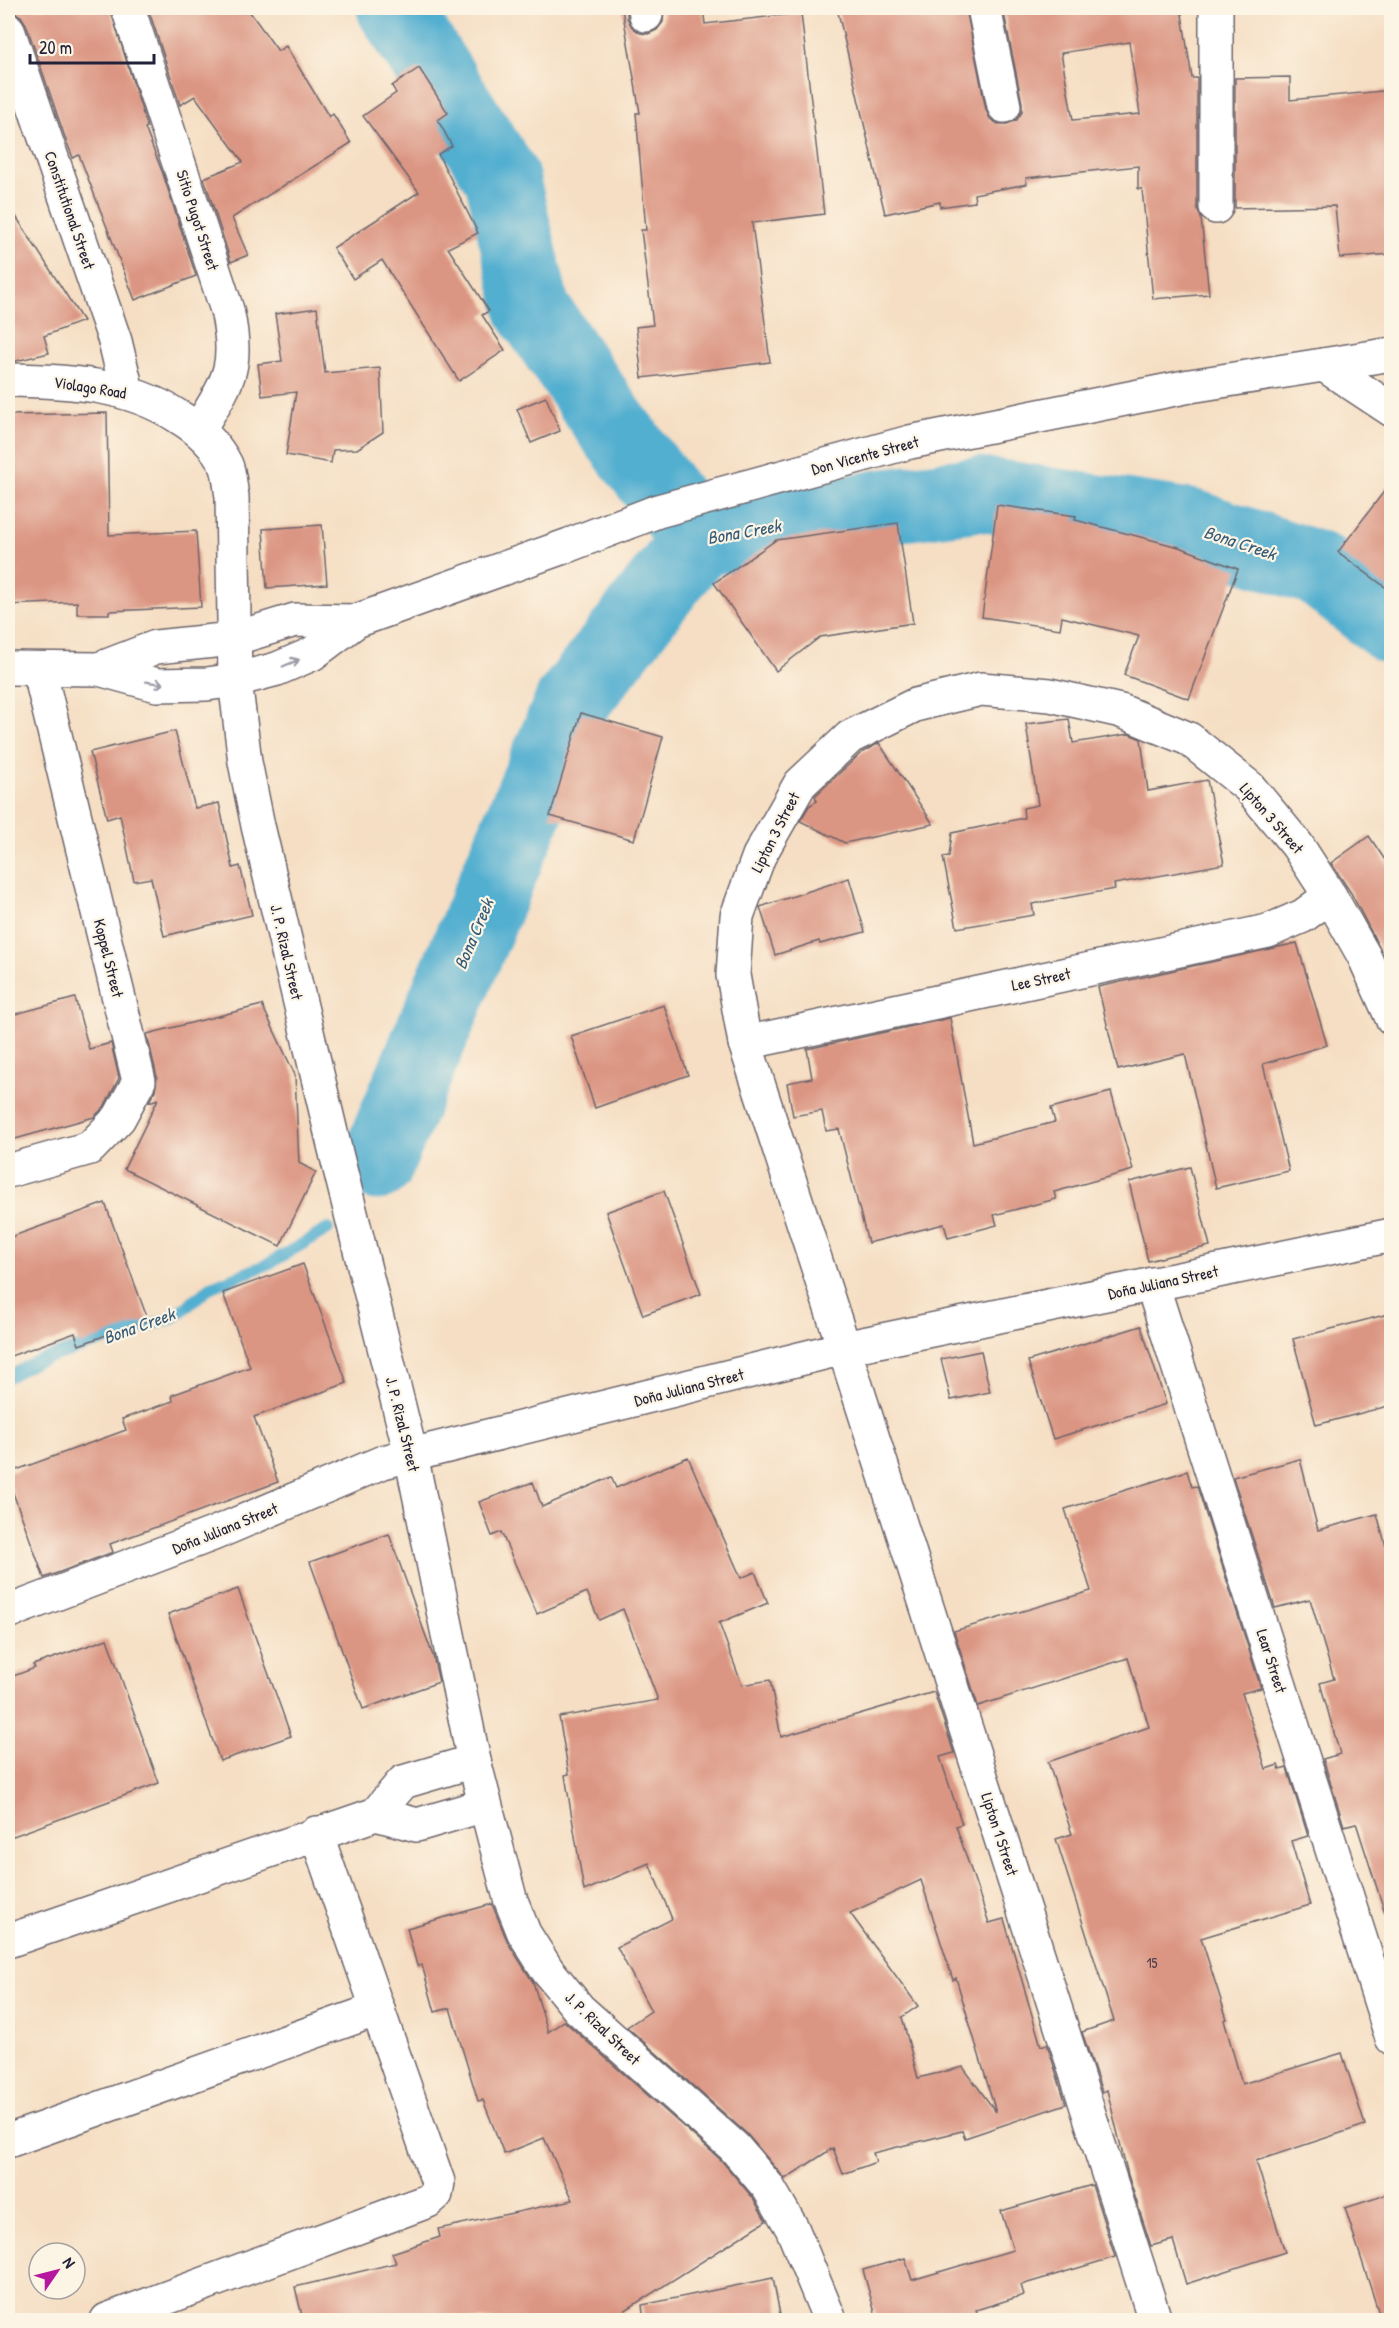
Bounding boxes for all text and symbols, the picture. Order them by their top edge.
scale bar [30,27,154,65]
text: 20 m [39,35,72,60]
street label: Constitutional Street [39,148,101,273]
street label: Sitio Pugot Street [171,167,225,273]
street label: Violago Road [52,370,128,404]
street label: Don Vicente Street [809,430,922,480]
water label: Bona Creek [705,512,784,550]
water label: Bona Creek [1201,519,1281,566]
one-way arrow [281,657,300,668]
one-way arrow [145,678,164,689]
street label: Lipton 3 Street [1235,778,1309,859]
street label: Lipton 3 Street [745,788,805,876]
water label: Bona Creek [448,893,500,973]
street label: J. P. Rizal Street [265,902,309,1002]
street label: Koppel Street [89,916,129,1000]
street label: Lee Street [1010,962,1073,996]
street label: Doña Juliana Street [1106,1259,1221,1304]
water label: Bona Creek [100,1301,179,1350]
street label: Doña Juliana Street [632,1363,747,1411]
street label: J. P. Rizal Street [381,1374,426,1474]
street label: Doña Juliana Street [169,1497,282,1559]
street label: Lear Street [1251,1626,1293,1696]
street label: Lipton 1 Street [976,1790,1024,1879]
house number: 15 [1146,1953,1158,1972]
street label: J. P. Rizal Street [560,1986,646,2070]
north arrow [27,2241,87,2301]
text: N [58,2253,81,2273]

